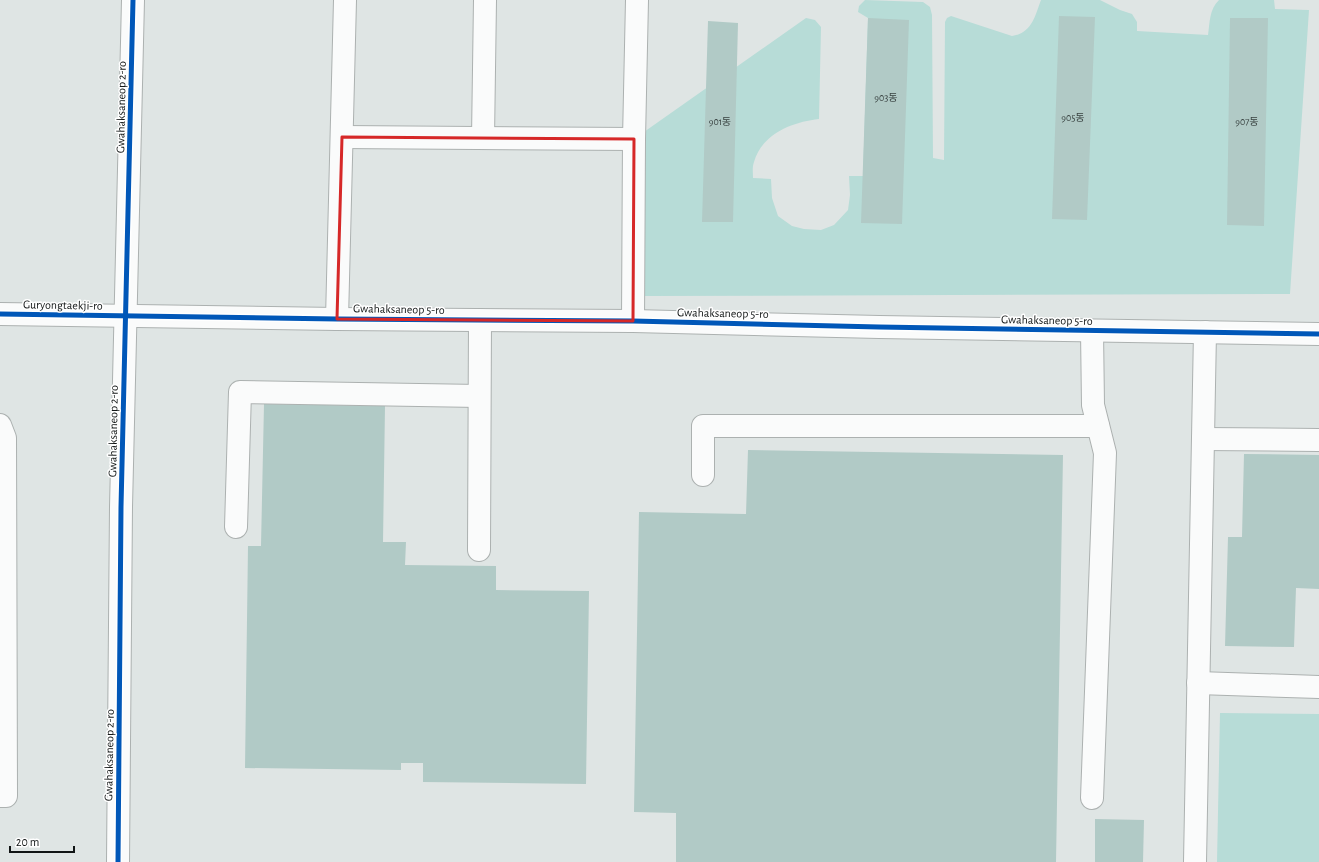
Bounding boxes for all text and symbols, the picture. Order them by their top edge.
street label: Gwahaksaneop 2-ro [114,61,128,153]
house number: 903동 [874,93,898,103]
house number: 905동 [1061,113,1085,123]
house number: 901동 [709,117,731,127]
house number: 907동 [1235,117,1259,127]
street label: Guryongtaekji-ro [23,298,103,313]
street label: Gwahaksaneop 5-ro [353,302,445,316]
street label: Gwahaksaneop 5-ro [677,306,769,320]
street label: Gwahaksaneop 5-ro [1001,313,1093,327]
street label: Gwahaksaneop 2-ro [106,385,120,477]
street label: Gwahaksaneop 2-ro [102,709,116,801]
scale bar [10,828,74,854]
text: 20 m [16,836,39,848]

